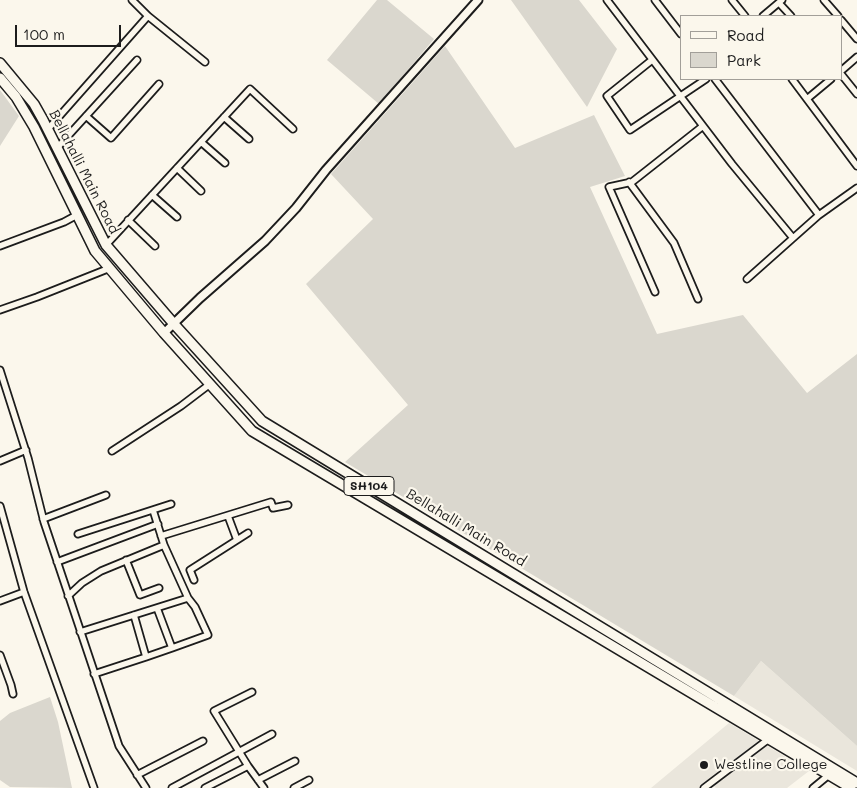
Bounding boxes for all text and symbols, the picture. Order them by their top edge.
scale bar [18,15,124,47]
legend [680,15,842,80]
text: 100 m [23,24,65,44]
text: Road [727,25,764,45]
text: Park [727,50,761,70]
street label: Bellahalli Main Road [45,107,123,237]
road number: SH104 [344,476,394,496]
street label: Bellahalli Main Road [403,486,529,570]
place label: Westline College [714,757,827,773]
marker: Westline College [698,759,710,771]

